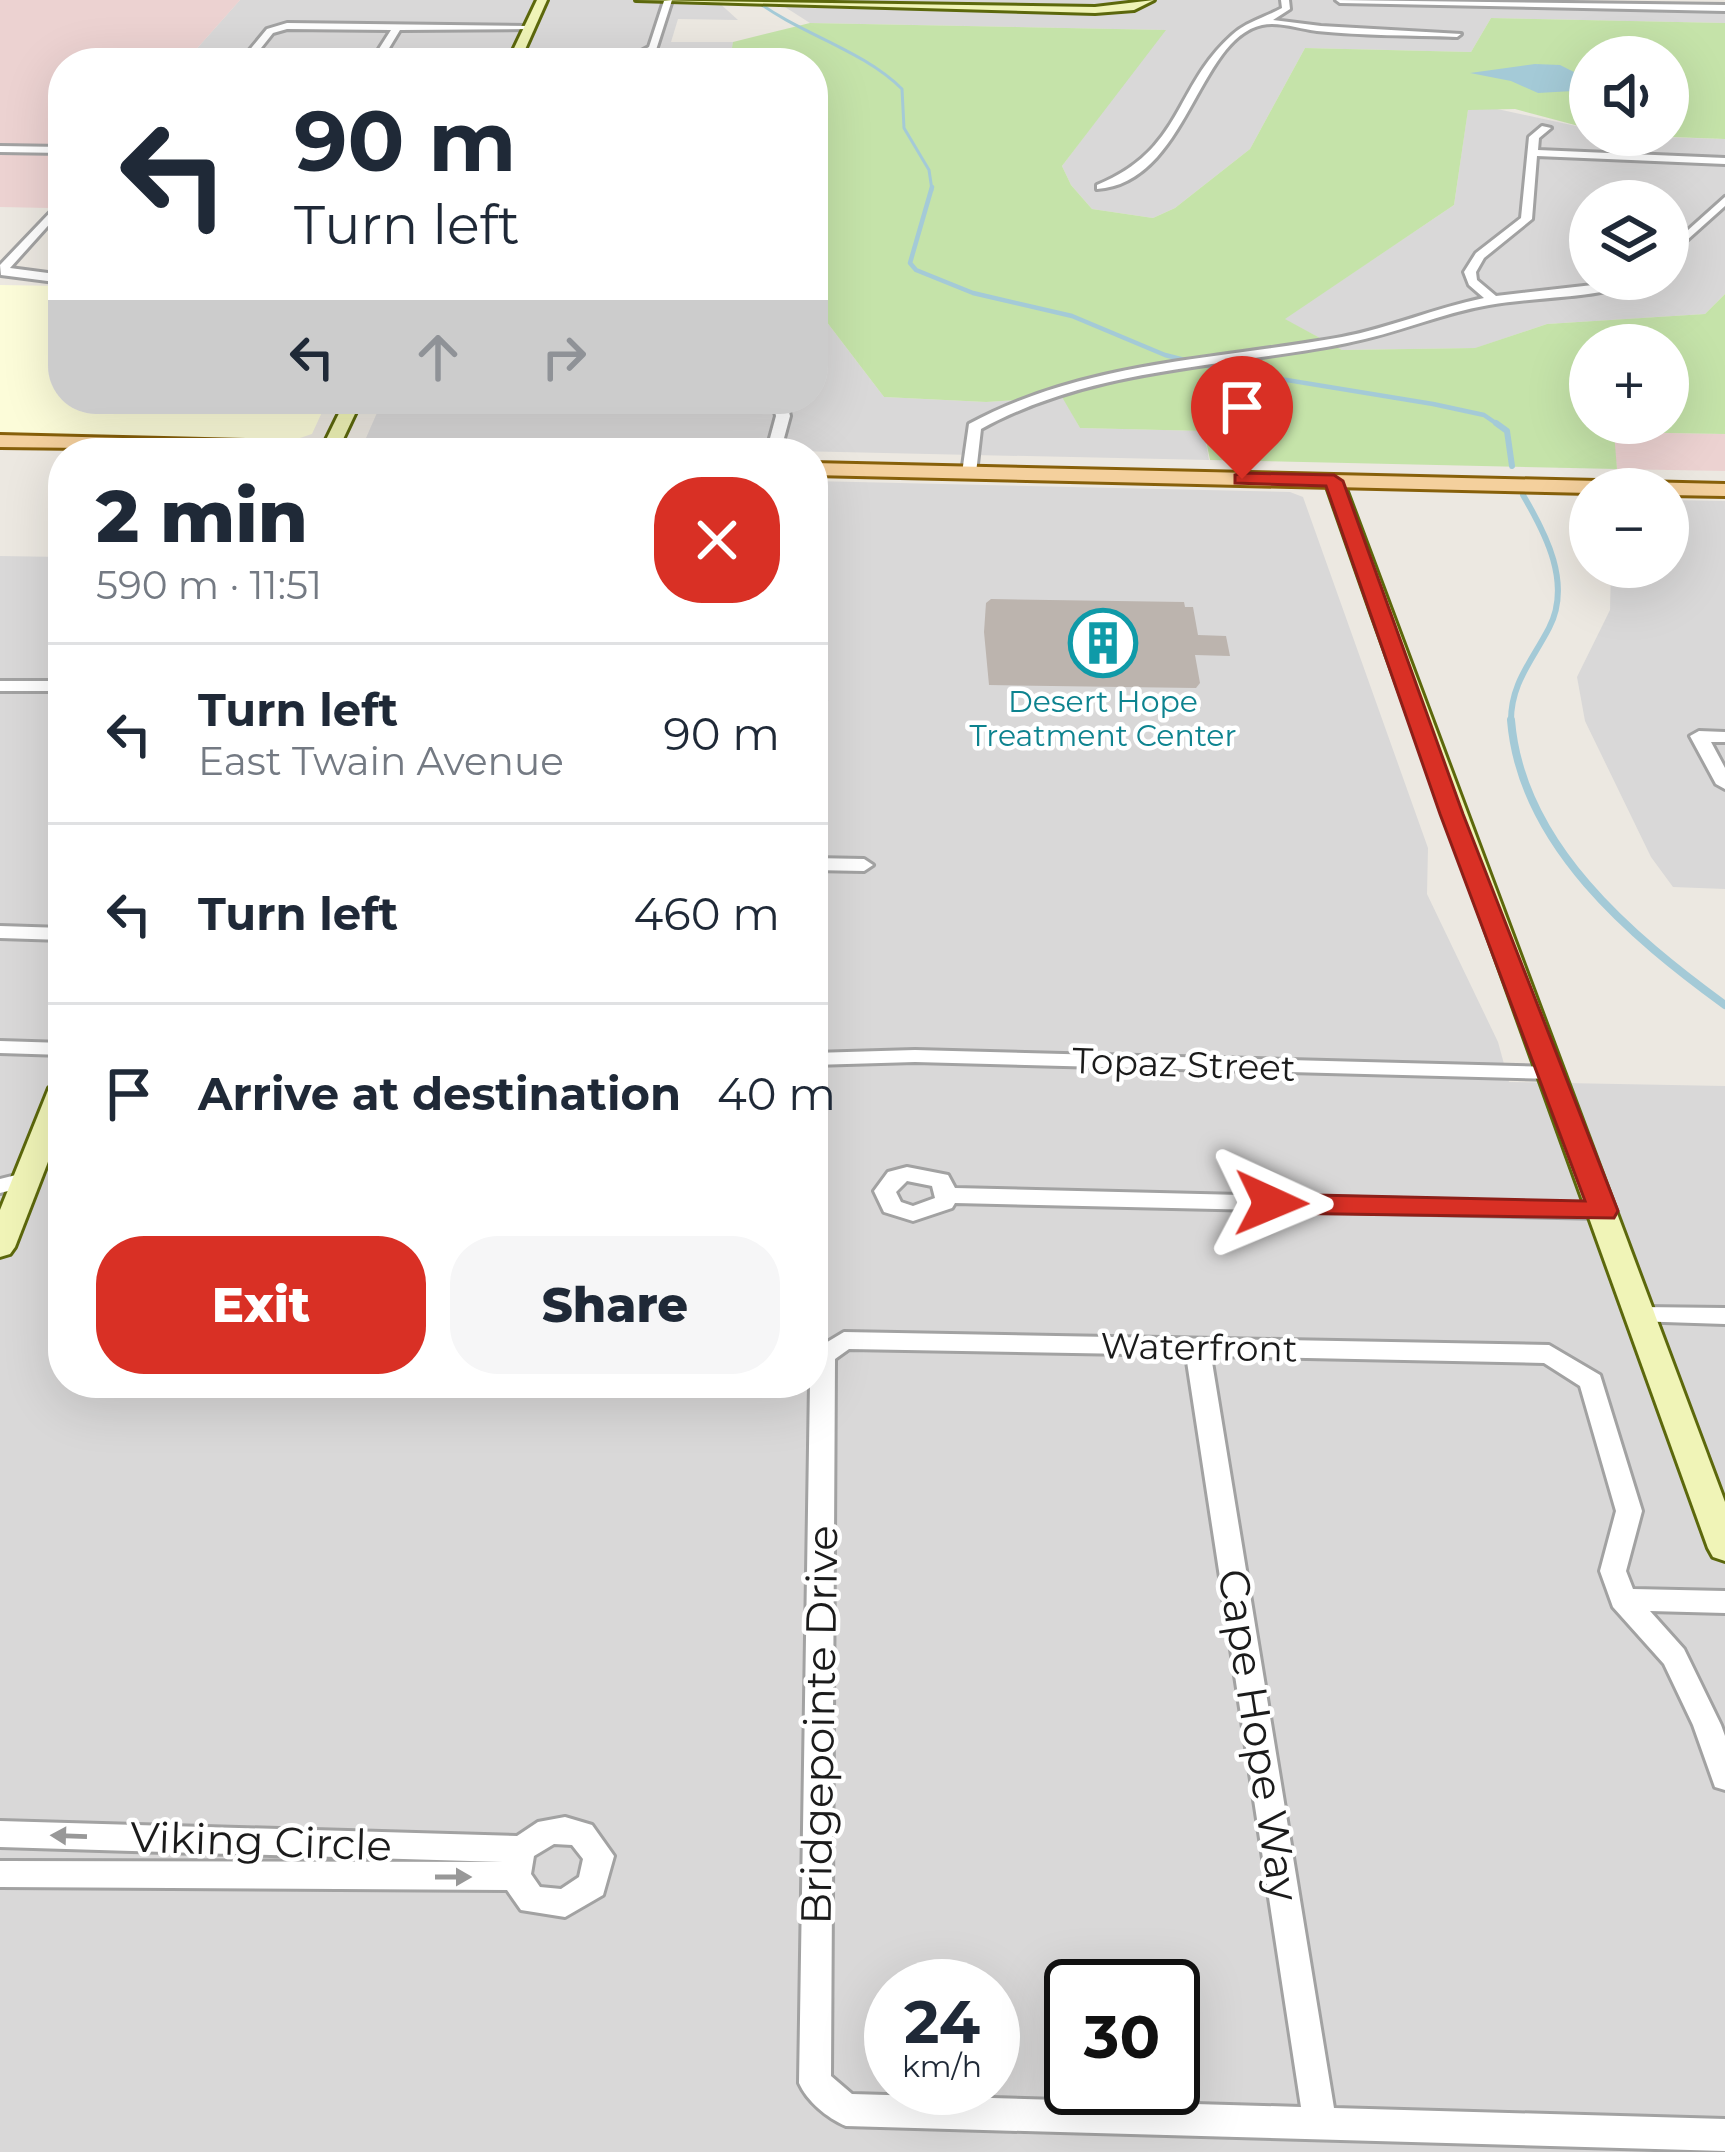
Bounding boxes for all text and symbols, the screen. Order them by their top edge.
map controls [1569,36,1689,588]
button: sound [1569,36,1689,156]
text: 90 m [294,90,516,192]
icon: left [96,96,252,252]
button: layers [1569,180,1689,300]
text: Turn left [294,192,520,258]
icon: left [279,324,345,390]
icon: ahead [405,324,471,390]
icon: right [531,324,597,390]
button: + [1569,324,1689,444]
pin [1191,356,1293,479]
icon: arrive [1209,374,1275,440]
button: − [1569,468,1689,588]
text: 2 min [96,472,308,560]
button: close [654,477,780,603]
text: 590 m · 11:51 [96,561,322,609]
building icon: Desert Hope Treatment Center [1068,608,1138,678]
text: Turn left [198,682,398,737]
place label: Desert Hope Treatment Center [969,683,1237,754]
icon: left [96,701,162,767]
text: 90 m [663,706,780,761]
text: East Twain Avenue [198,737,564,785]
icon: left [96,881,162,947]
text: Turn left [198,886,398,941]
text: 460 m [634,886,780,941]
street label: Topaz Street [1072,1038,1296,1090]
icon: arrive [96,1061,162,1127]
text: Arrive at destination [198,1066,681,1121]
text: 40 m [717,1066,836,1121]
position arrow [1208,1140,1334,1266]
button: Exit [96,1236,426,1374]
button: Share [450,1236,780,1374]
street label: Waterfront [1100,1323,1298,1371]
street label: Bridgepointe Drive [790,1525,848,1925]
street label: Cape Hope Way [1207,1565,1311,1905]
street label: Viking Circle [129,1810,393,1872]
one-way arrow [49,1826,87,1845]
one-way arrow [435,1867,473,1887]
speed limit sign: 30 [1044,1959,1200,2115]
text: 24 [904,1985,980,2058]
text: km/h [902,2048,982,2085]

